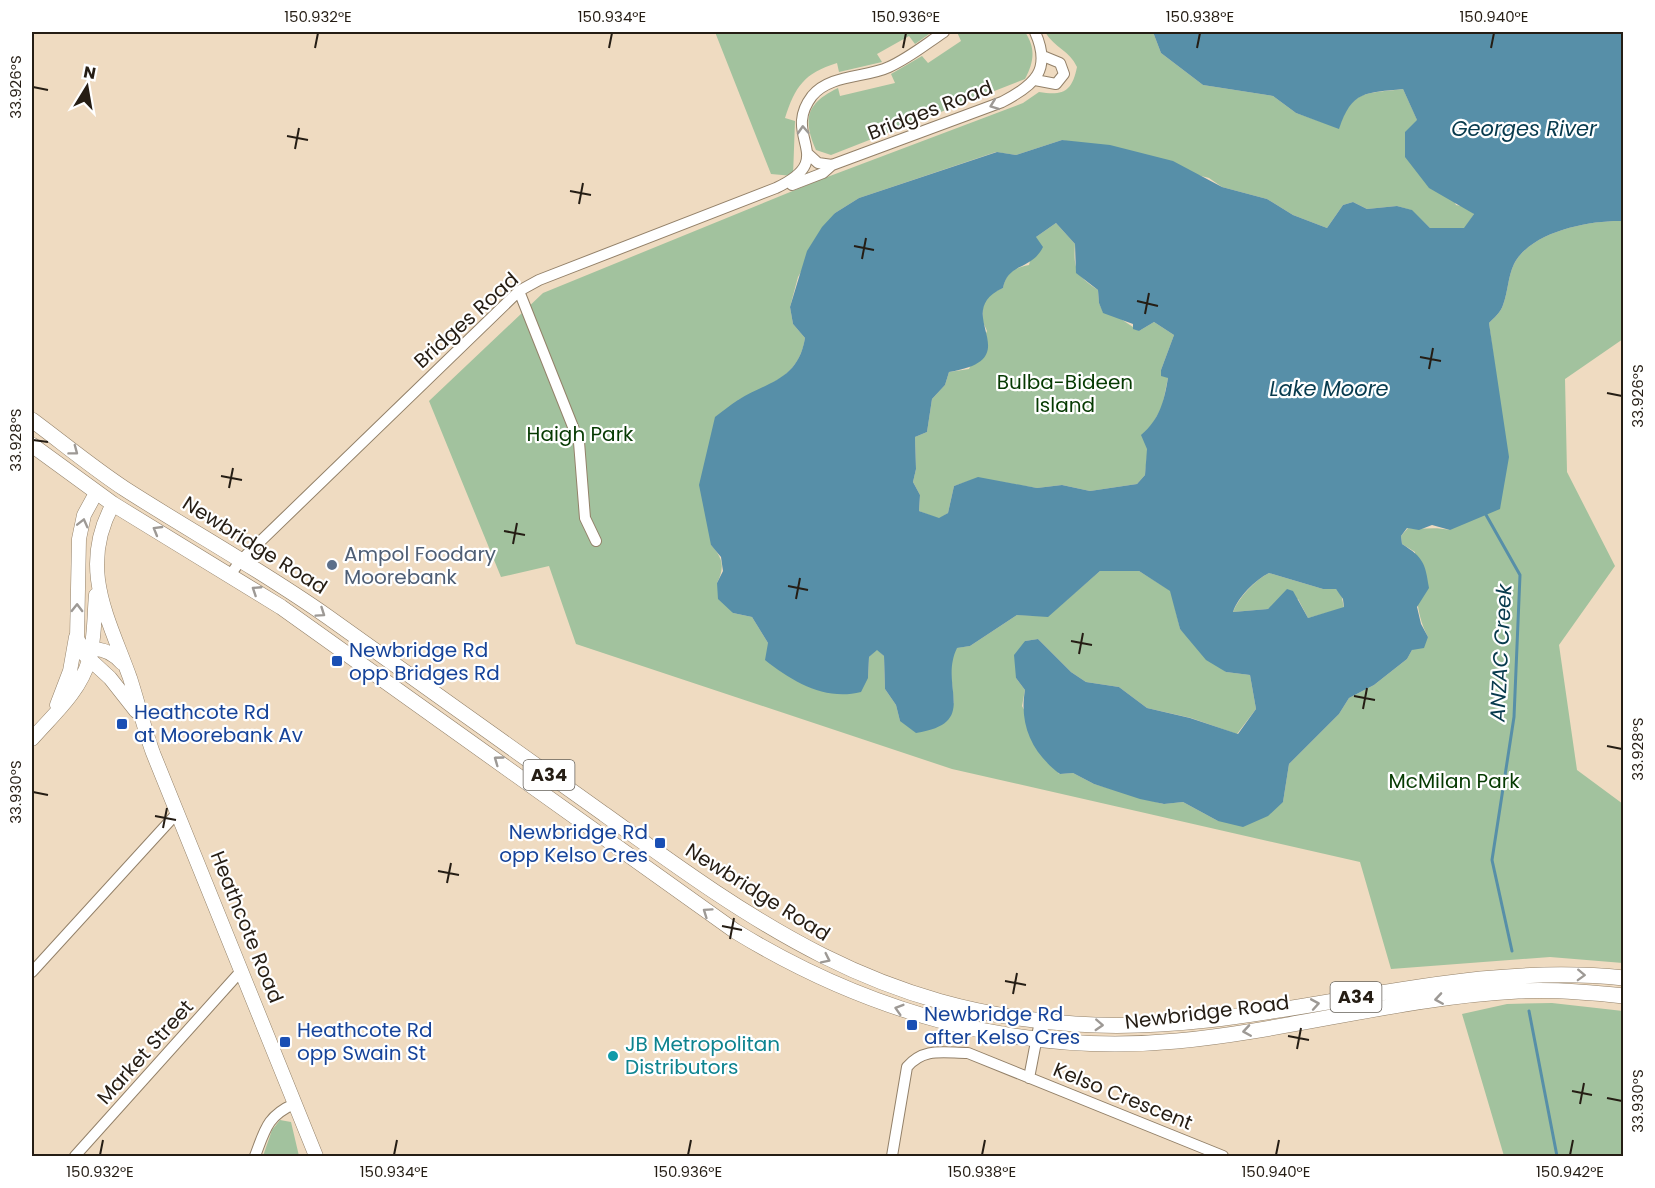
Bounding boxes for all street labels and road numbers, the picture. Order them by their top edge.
street label: Bridges Road [863,73,997,147]
street label: Bridges Road [408,265,524,375]
street label: Newbridge Road [177,489,333,601]
road number: A34 [524,760,574,790]
street label: Newbridge Road [680,836,836,948]
street label: Heathcote Road [204,847,290,1007]
road number: A34 [1330,982,1382,1012]
street label: Newbridge Road [1123,988,1291,1036]
street label: Market Street [90,994,200,1110]
street label: Kelso Crescent [1049,1055,1197,1137]

